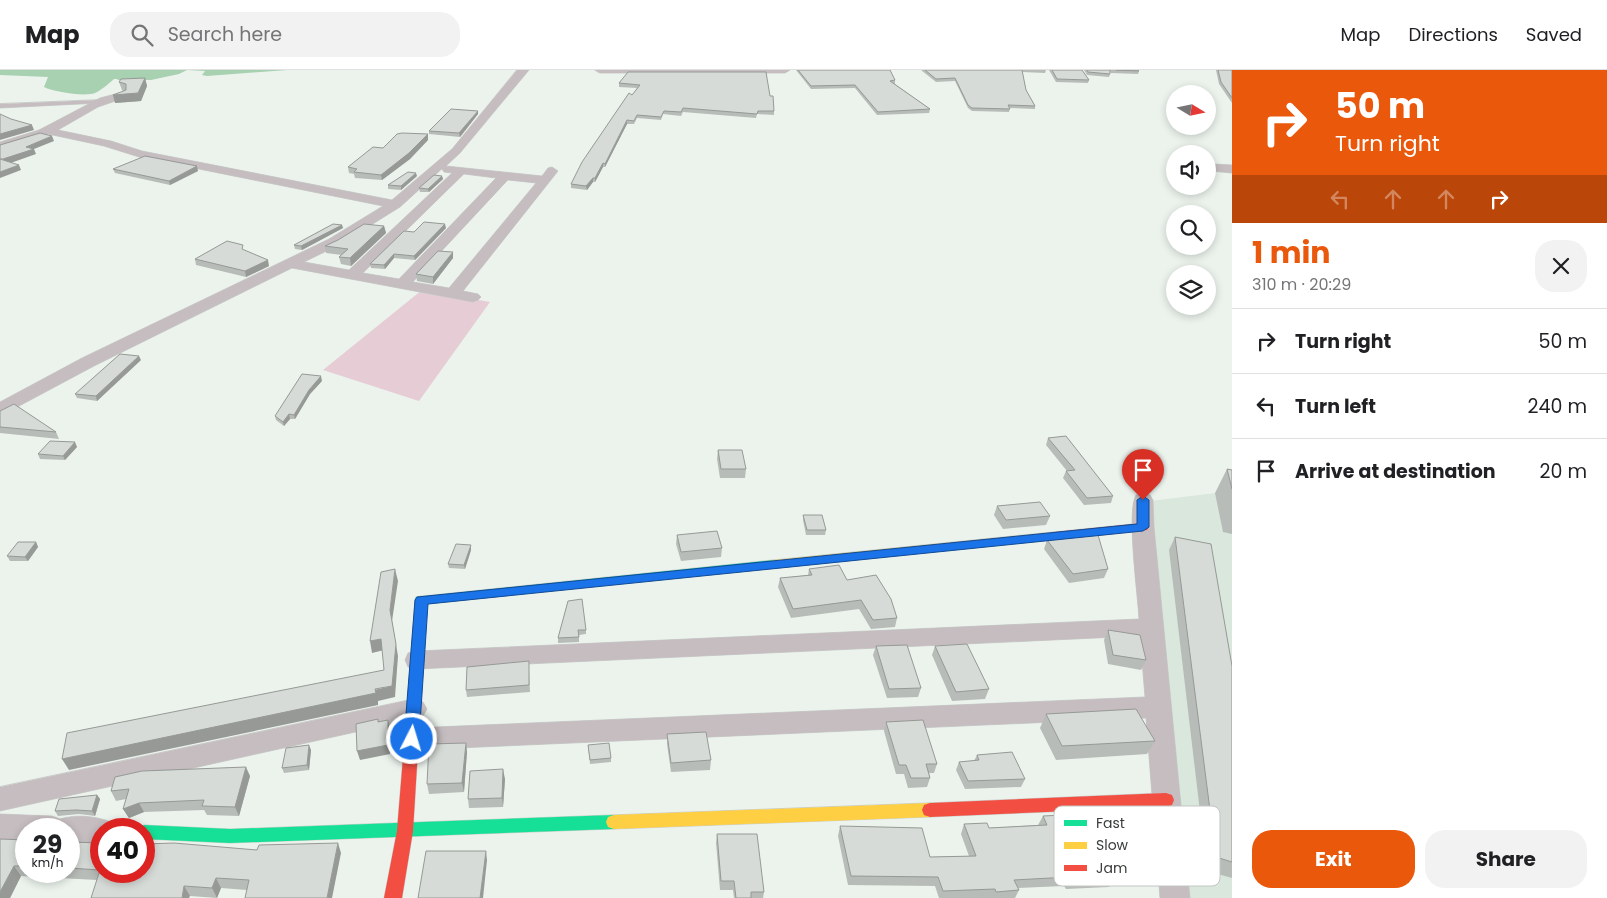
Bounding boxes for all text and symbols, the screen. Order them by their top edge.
search box [110,12,460,57]
text: Map [25,18,80,51]
icon: search [128,21,156,49]
text: Search here [168,21,282,48]
text: Map [1341,22,1380,47]
text: Directions [1408,22,1498,47]
text: Saved [1526,22,1582,47]
text: 50 m [1335,81,1425,130]
north arrow [1166,85,1216,135]
map controls [1166,85,1216,315]
icon: right [1252,90,1317,155]
text: Turn right [1335,128,1440,159]
button: sound [1166,145,1216,195]
icon: left [1326,185,1354,213]
icon: ahead [1379,185,1407,213]
icon: ahead [1432,185,1460,213]
icon: right [1485,185,1513,213]
button: search [1166,205,1216,255]
text: 1 min [1252,231,1330,274]
button: close [1535,240,1587,292]
button: layers [1166,265,1216,315]
text: 310 m · 20:29 [1252,273,1351,296]
icon: right [1252,327,1280,355]
text: Turn right [1295,328,1391,355]
text: 50 m [1538,328,1587,355]
icon: left [1252,392,1280,420]
text: Turn left [1295,393,1376,420]
text: 240 m [1528,393,1587,420]
pin [1122,449,1164,500]
icon: arrive [1129,456,1157,484]
icon: arrive [1252,457,1280,485]
text: Arrive at destination [1295,458,1496,485]
text: 20 m [1539,458,1587,485]
position arrow [385,712,437,764]
legend [1054,806,1220,886]
text: Fast [1096,813,1125,833]
speed limit sign: 40 [90,818,155,883]
text: 29 [33,827,62,862]
button: Exit [1252,830,1415,888]
button: Share [1425,830,1587,888]
text: Slow [1096,835,1129,855]
text: km/h [32,854,63,871]
text: Jam [1096,858,1127,878]

